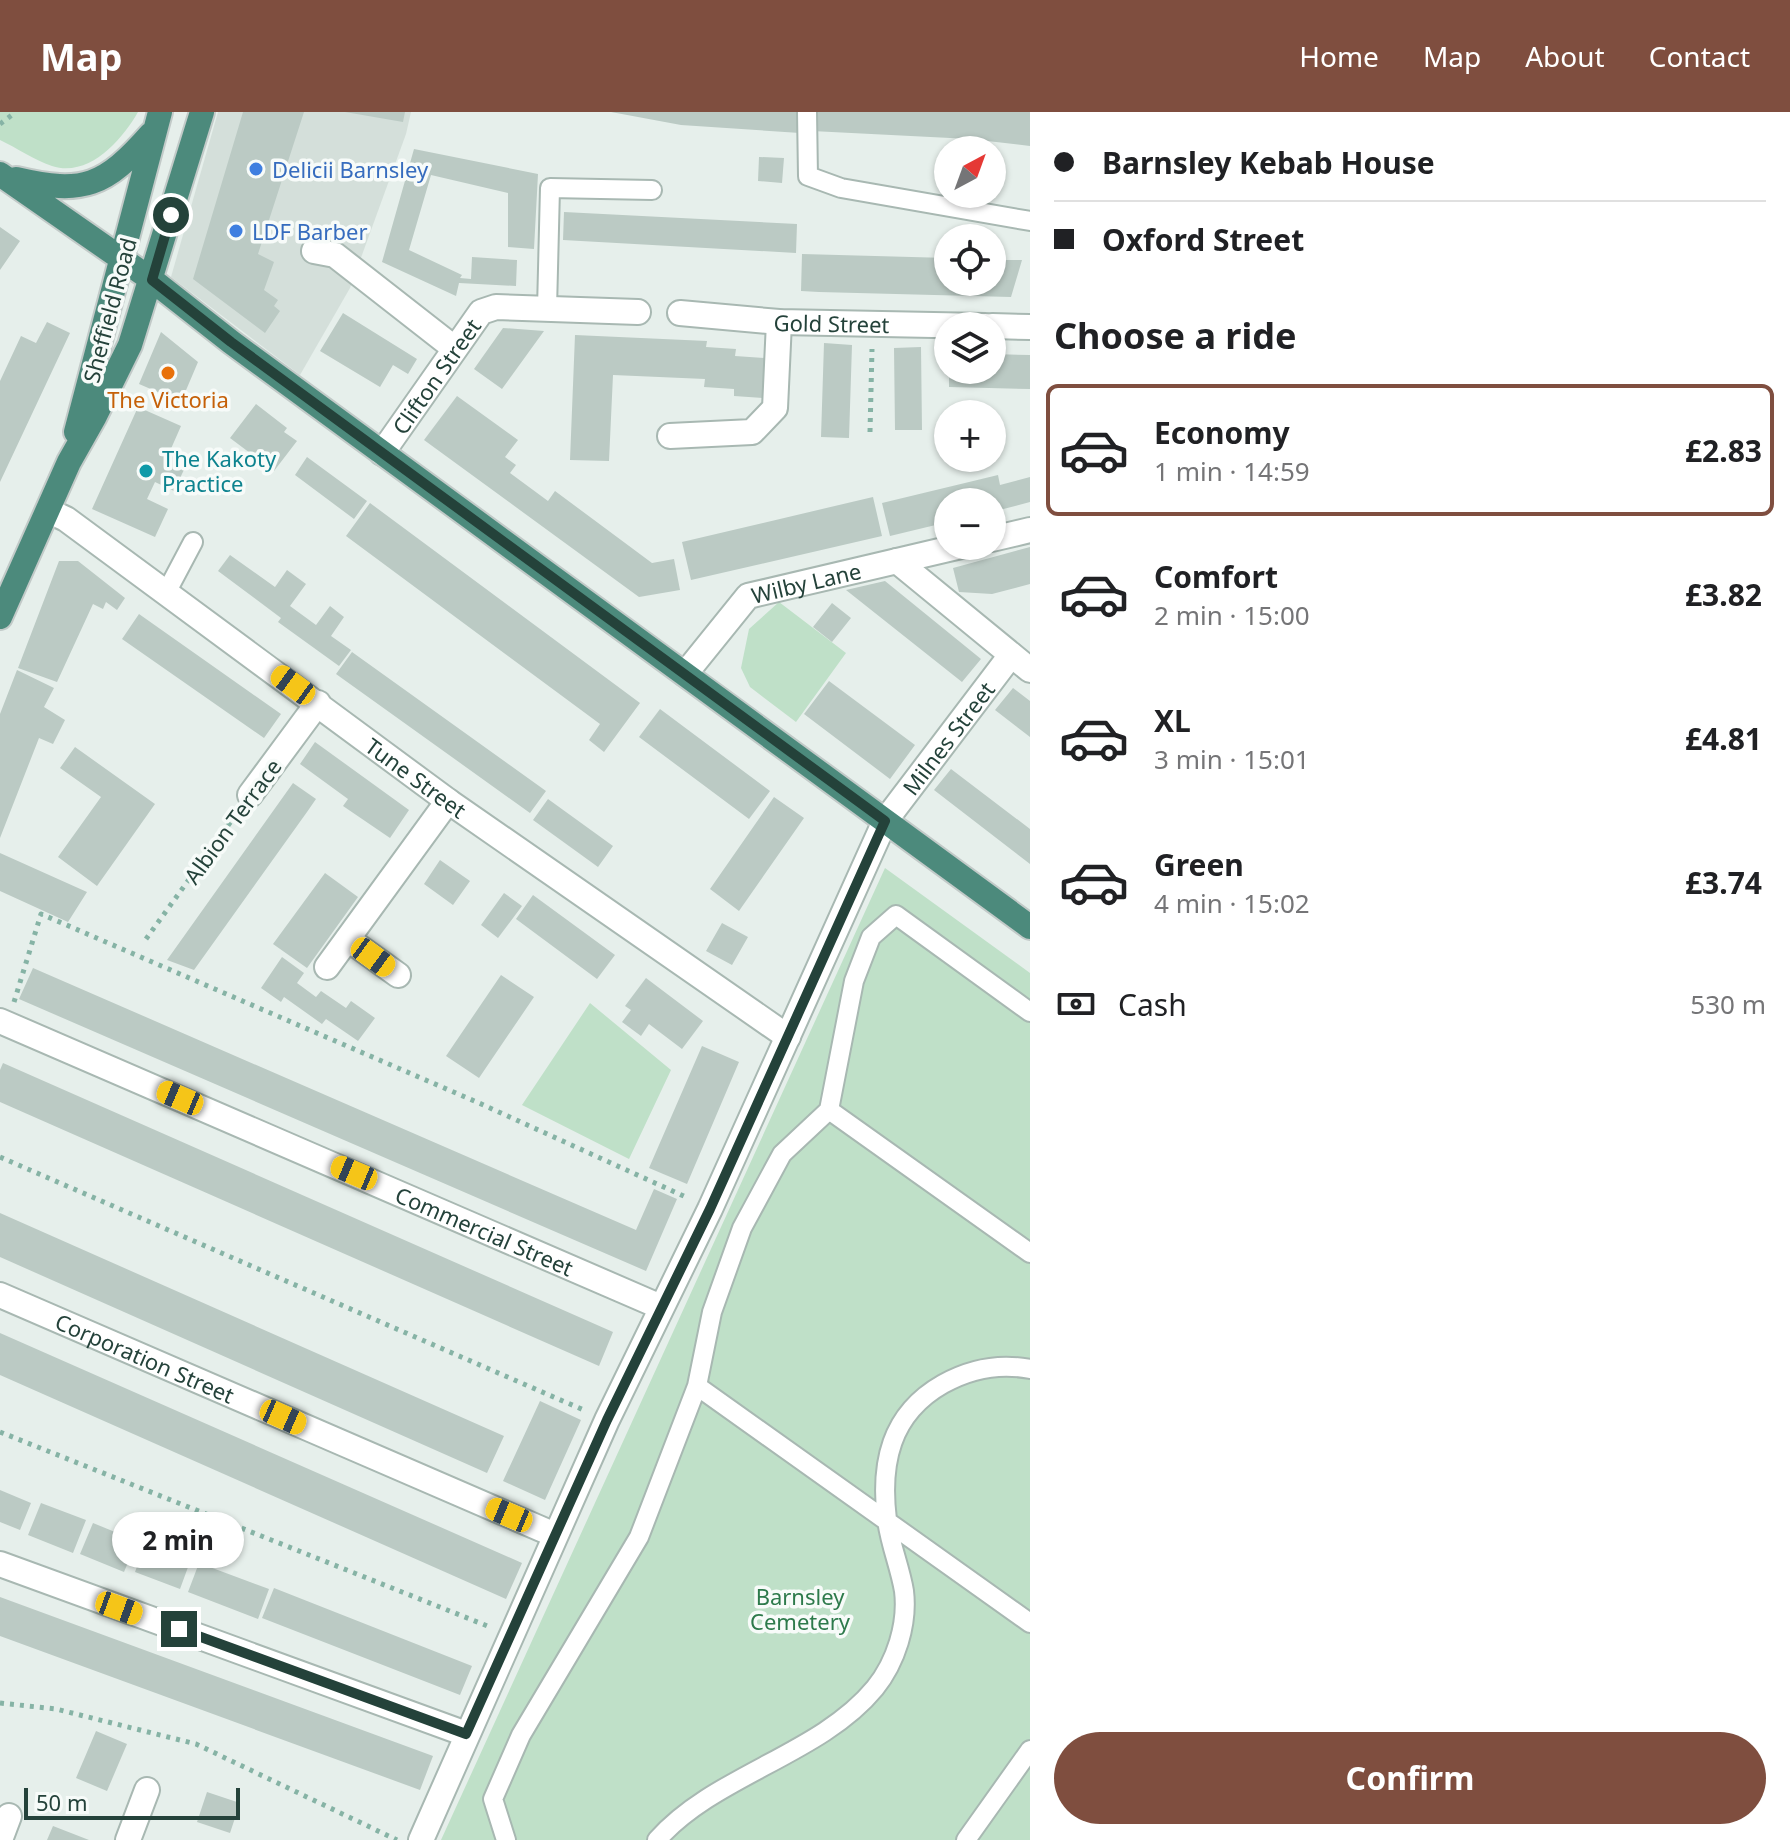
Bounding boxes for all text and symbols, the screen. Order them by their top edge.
text: Map [40,30,123,82]
text: Home [1299,37,1379,75]
text: Map [1423,37,1481,75]
text: About [1525,37,1605,75]
text: Contact [1649,37,1750,75]
north arrow [934,136,1006,208]
map controls [934,136,1006,560]
text: Barnsley Kebab House [1102,142,1435,183]
place label: Delicii Barnsley [272,154,429,184]
marker: Delicii Barnsley [247,160,265,178]
route start [153,197,189,233]
place label: LDF Barber [252,216,367,246]
text: Oxford Street [1102,219,1304,260]
marker: LDF Barber [227,222,245,240]
button: locate [934,224,1006,296]
street label: Sheffield Road [75,234,143,386]
street label: Gold Street [773,307,890,339]
text: Choose a ride [1054,311,1296,360]
street label: Clifton Street [385,312,487,440]
button: layers [934,312,1006,384]
marker: The Victoria [159,364,177,382]
place label: The Victoria [107,384,229,414]
button: + [934,400,1006,472]
text: Economy [1154,412,1290,453]
icon: car [1058,414,1130,486]
text: £2.83 [1685,430,1762,471]
place label: The Kakoty Practice [162,443,277,498]
text: 1 min · 14:59 [1154,453,1310,489]
marker: The Kakoty Practice [137,462,155,480]
button: − [934,488,1006,560]
street label: Wilby Lane [748,555,864,610]
text: Comfort [1154,556,1278,597]
icon: car [1058,558,1130,630]
text: £3.82 [1685,574,1762,615]
text: 2 min · 15:00 [1154,597,1310,633]
car [267,661,319,709]
street label: Milnes Street [895,675,1001,801]
text: XL [1154,700,1191,741]
icon: car [1058,702,1130,774]
text: £4.81 [1685,718,1762,759]
street label: Tune Street [360,730,473,824]
text: 3 min · 15:01 [1154,741,1310,777]
street label: Albion Terrace [176,752,288,890]
text: Green [1154,844,1244,885]
icon: car [1058,846,1130,918]
text: £3.74 [1685,862,1762,903]
text: 4 min · 15:02 [1154,885,1310,921]
car [347,933,399,981]
icon: cash [1054,982,1098,1026]
text: Cash [1118,984,1187,1025]
text: 530 m [1690,986,1766,1022]
car [153,1078,207,1118]
car [327,1153,381,1193]
street label: Commercial Street [391,1179,578,1282]
street label: Corporation Street [51,1306,239,1410]
car [256,1396,310,1438]
car [482,1495,536,1535]
callout: 2 min [113,1513,245,1569]
text: 2 min [142,1522,214,1558]
park label: Barnsley Cemetery [750,1581,851,1636]
car [92,1589,146,1627]
route end [161,1611,197,1647]
button: Confirm [1054,1732,1766,1824]
scale bar [24,1784,240,1820]
text: 50 m [36,1787,87,1817]

